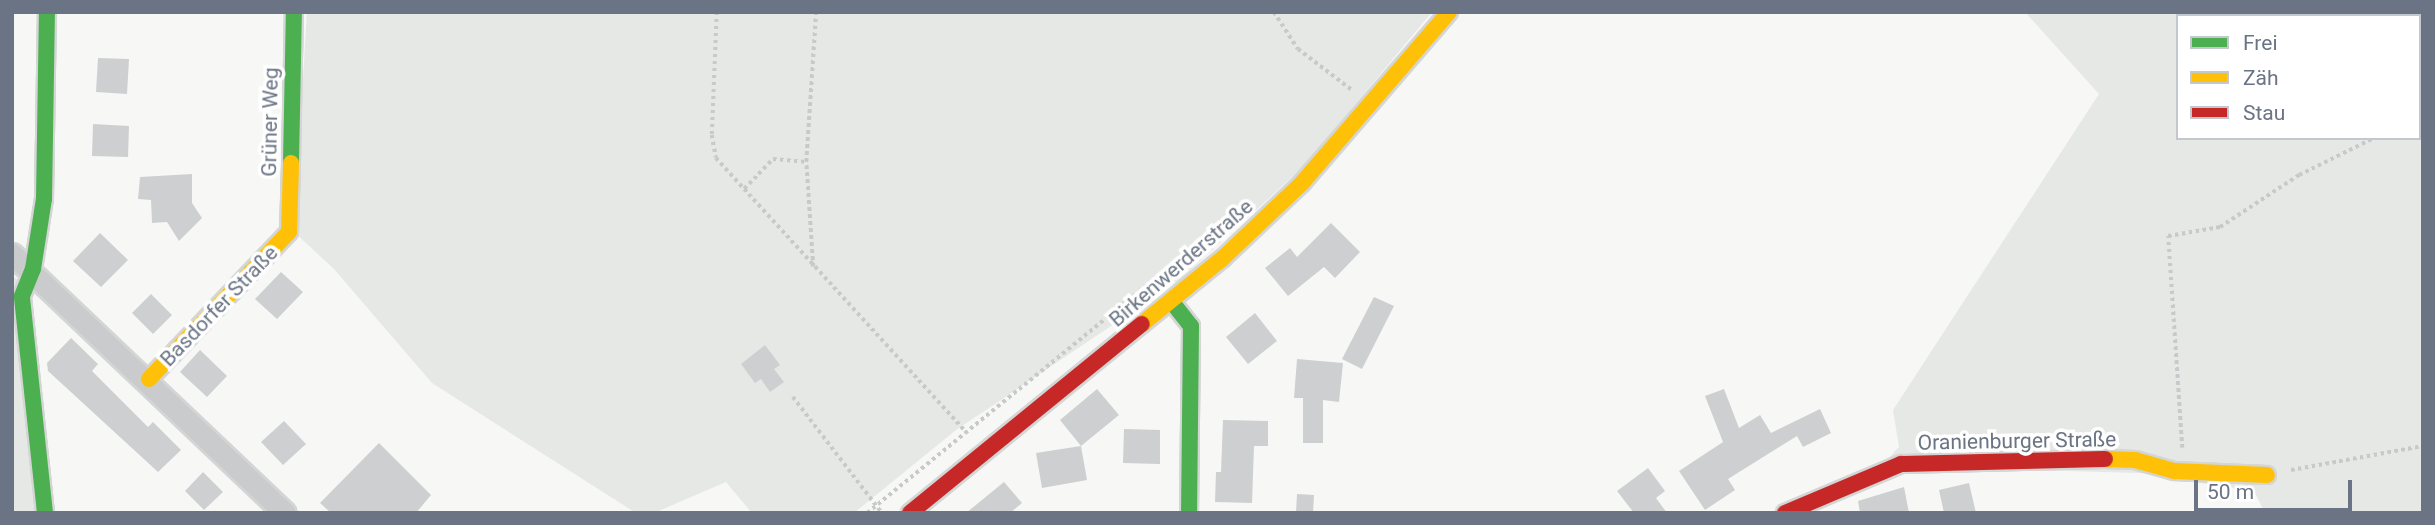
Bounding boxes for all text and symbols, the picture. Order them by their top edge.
legend [2176,14,2421,140]
text: Frei [2243,31,2278,55]
text: Zäh [2243,66,2279,90]
street label: Grüner Weg [256,67,284,177]
text: Stau [2243,101,2285,125]
street label: Birkenwerderstraße [1104,194,1258,332]
street label: Basdorfer Straße [155,240,283,372]
street label: Oranienburger Straße [1917,427,2117,455]
scale bar [2197,466,2354,510]
text: 50 m [2207,480,2254,504]

